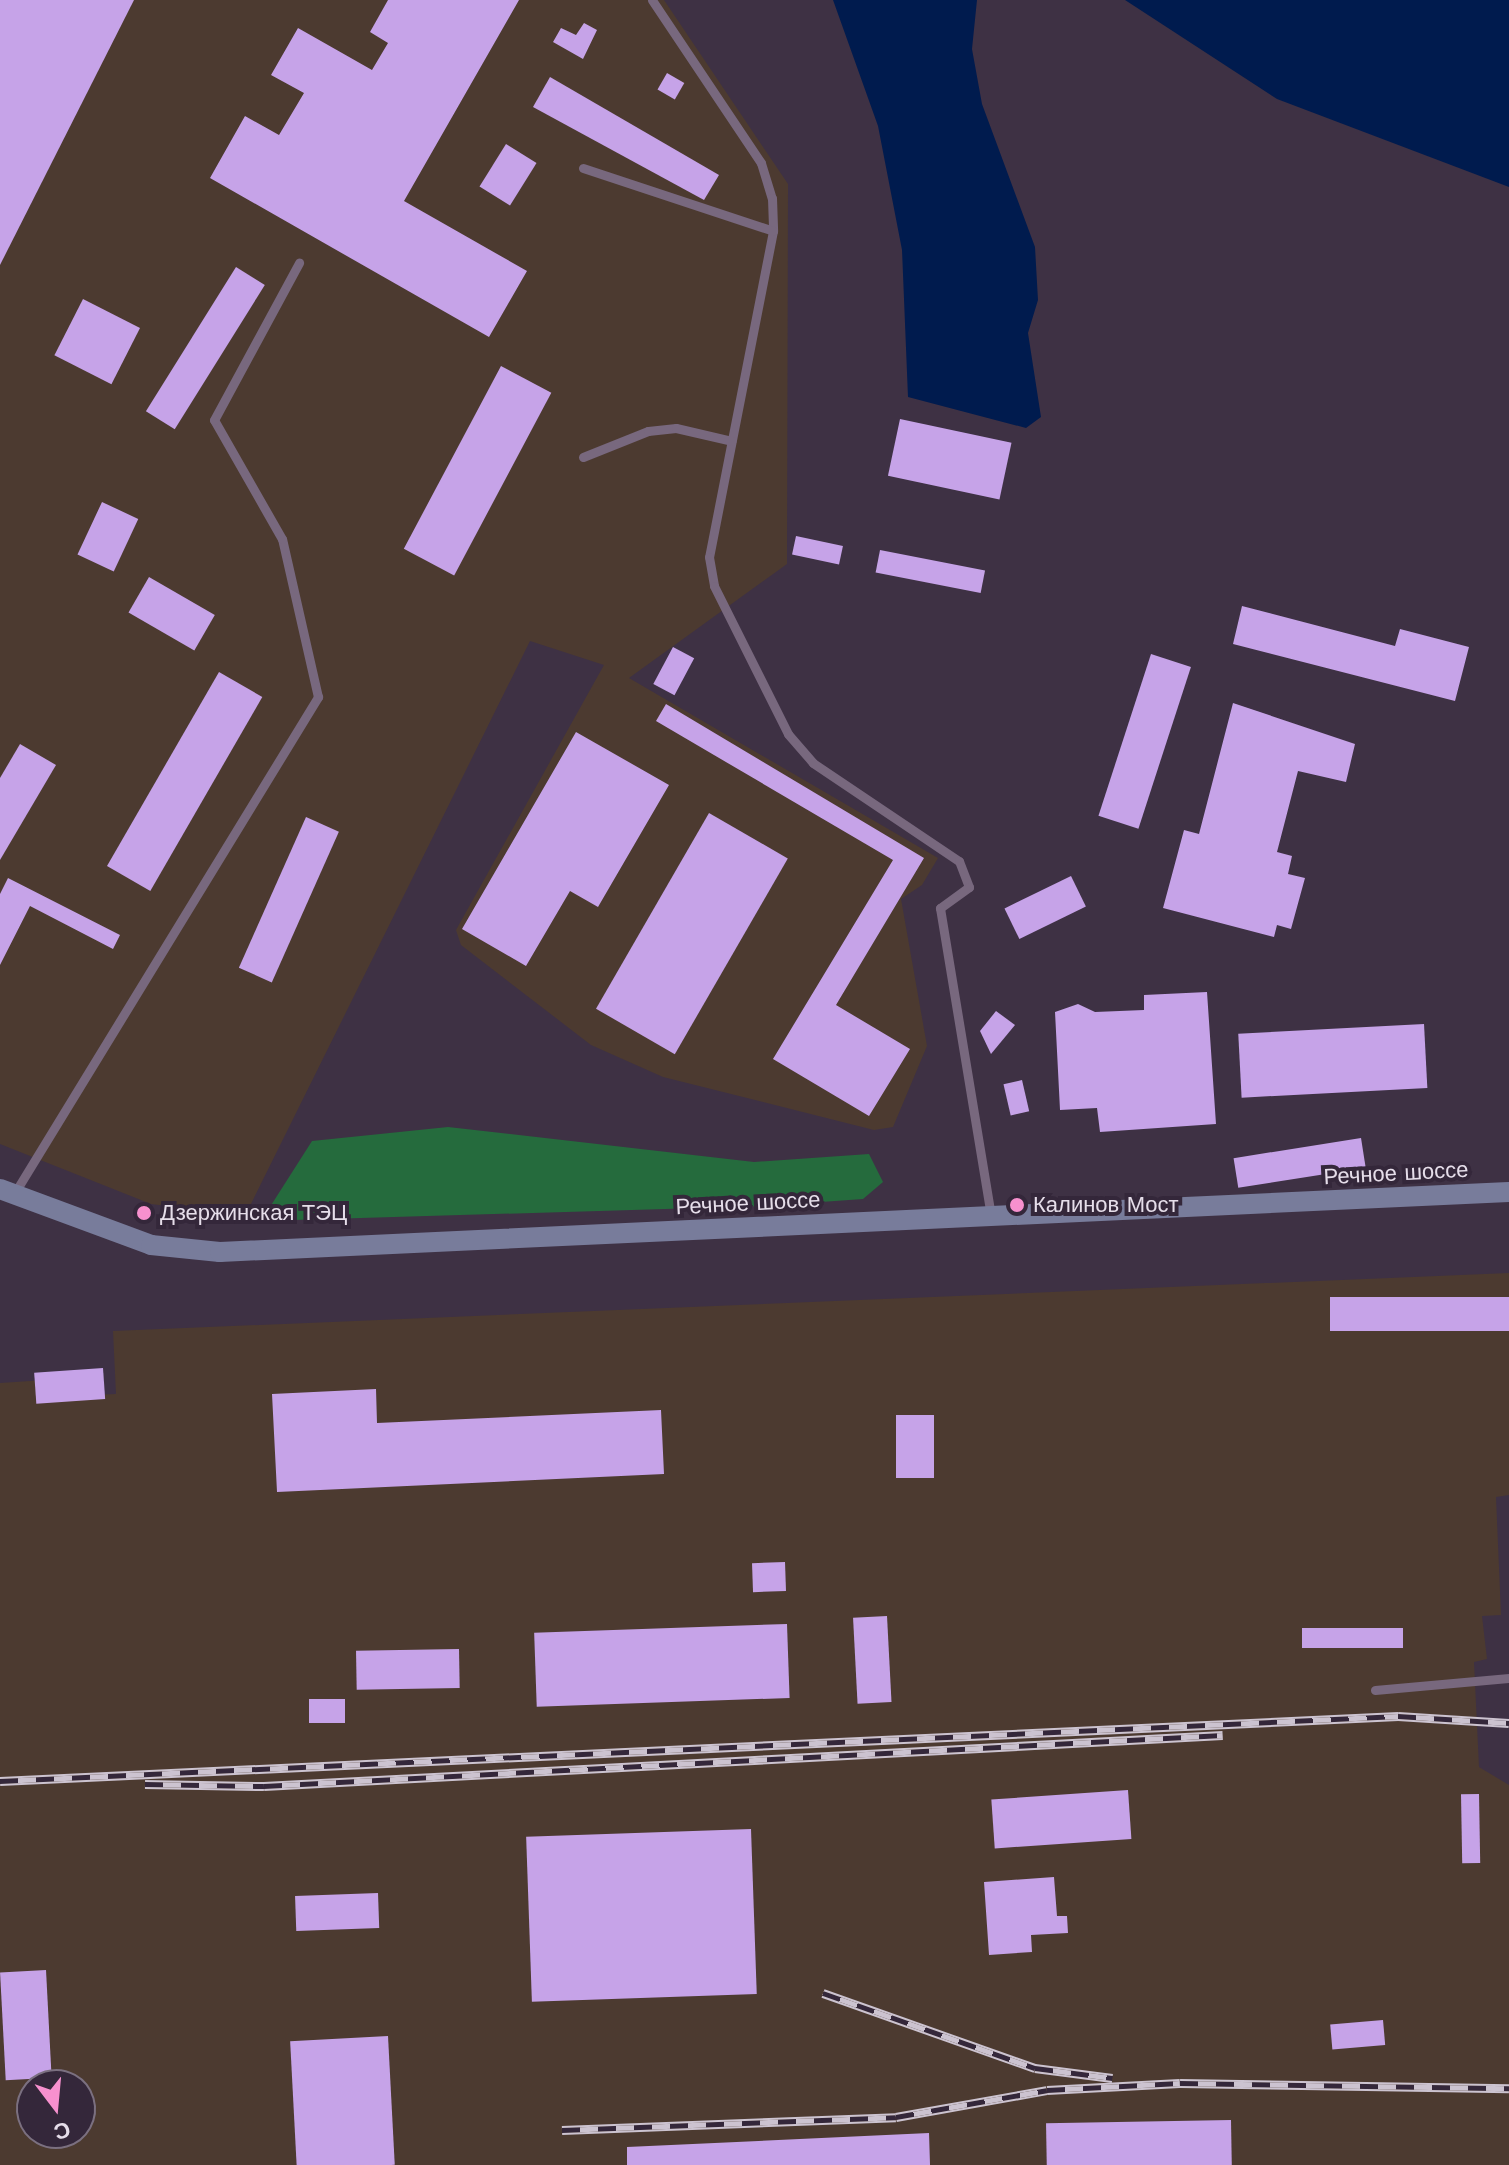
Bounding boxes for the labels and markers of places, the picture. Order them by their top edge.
place label: Калинов Мост [1033,1192,1179,1218]
marker: Калинов Мост [1008,1196,1026,1214]
place label: Дзержинская ТЭЦ [160,1200,347,1226]
marker: Дзержинская ТЭЦ [135,1204,153,1222]

